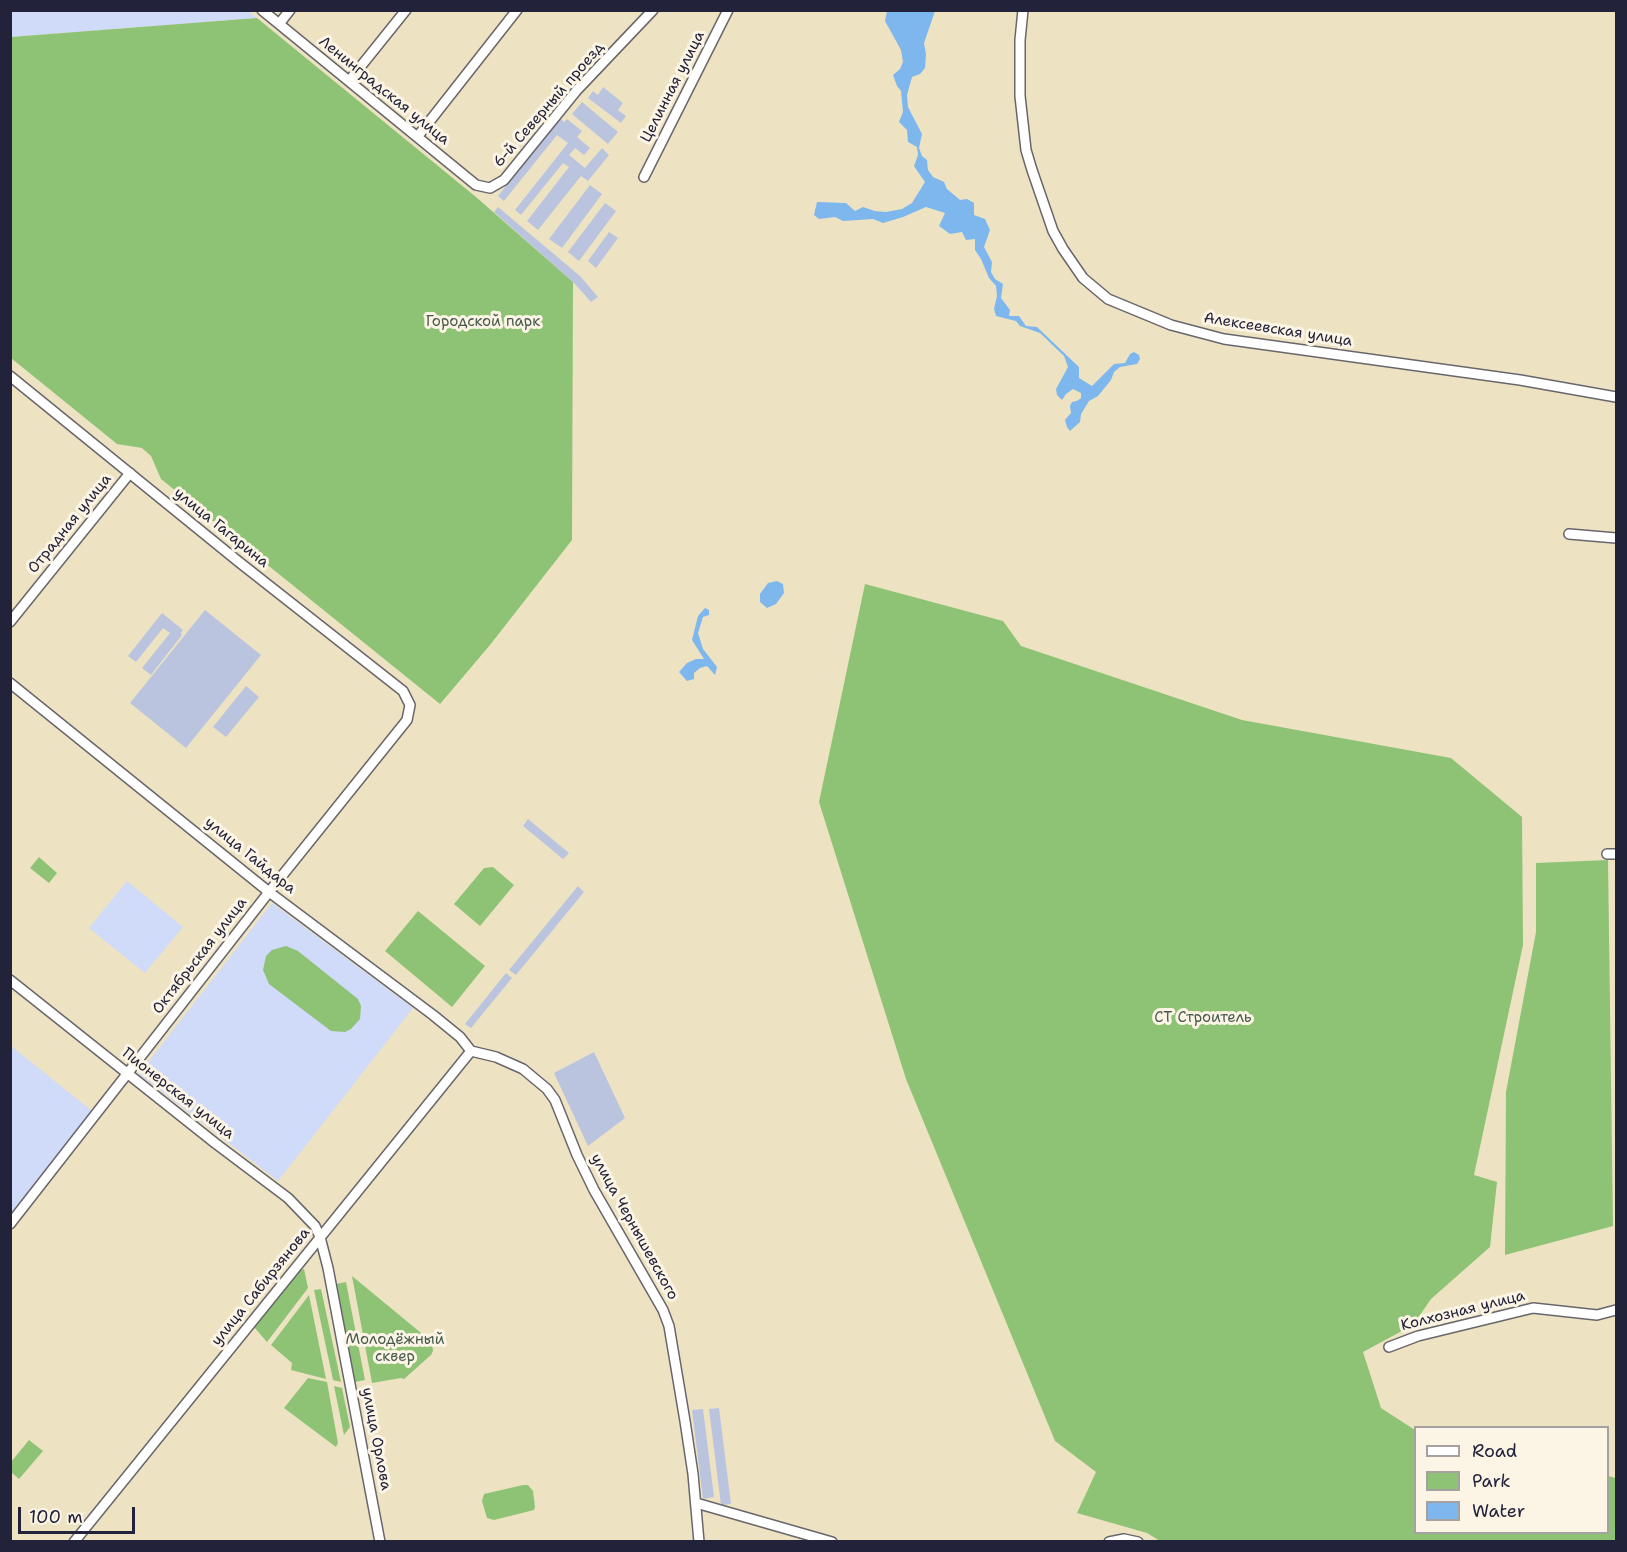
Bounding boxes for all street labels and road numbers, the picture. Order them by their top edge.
street label: Целинная улица [637,28,709,146]
street label: Ленинградская улица [315,33,453,149]
street label: 6-й Северный проезд [490,39,608,171]
street label: Алексеевская улица [1202,309,1354,351]
street label: Отрадная улица [24,471,116,577]
street label: улица Гагарина [170,484,272,572]
street label: улица Гайдара [201,814,299,898]
street label: Октябрьская улица [149,894,251,1018]
street label: Пионерская улица [118,1045,238,1143]
street label: улица Чернышевского [586,1151,682,1303]
street label: улица Сабирзянова [208,1224,314,1350]
street label: Колхозная улица [1399,1287,1527,1335]
street label: улица Орлова [357,1386,395,1492]

